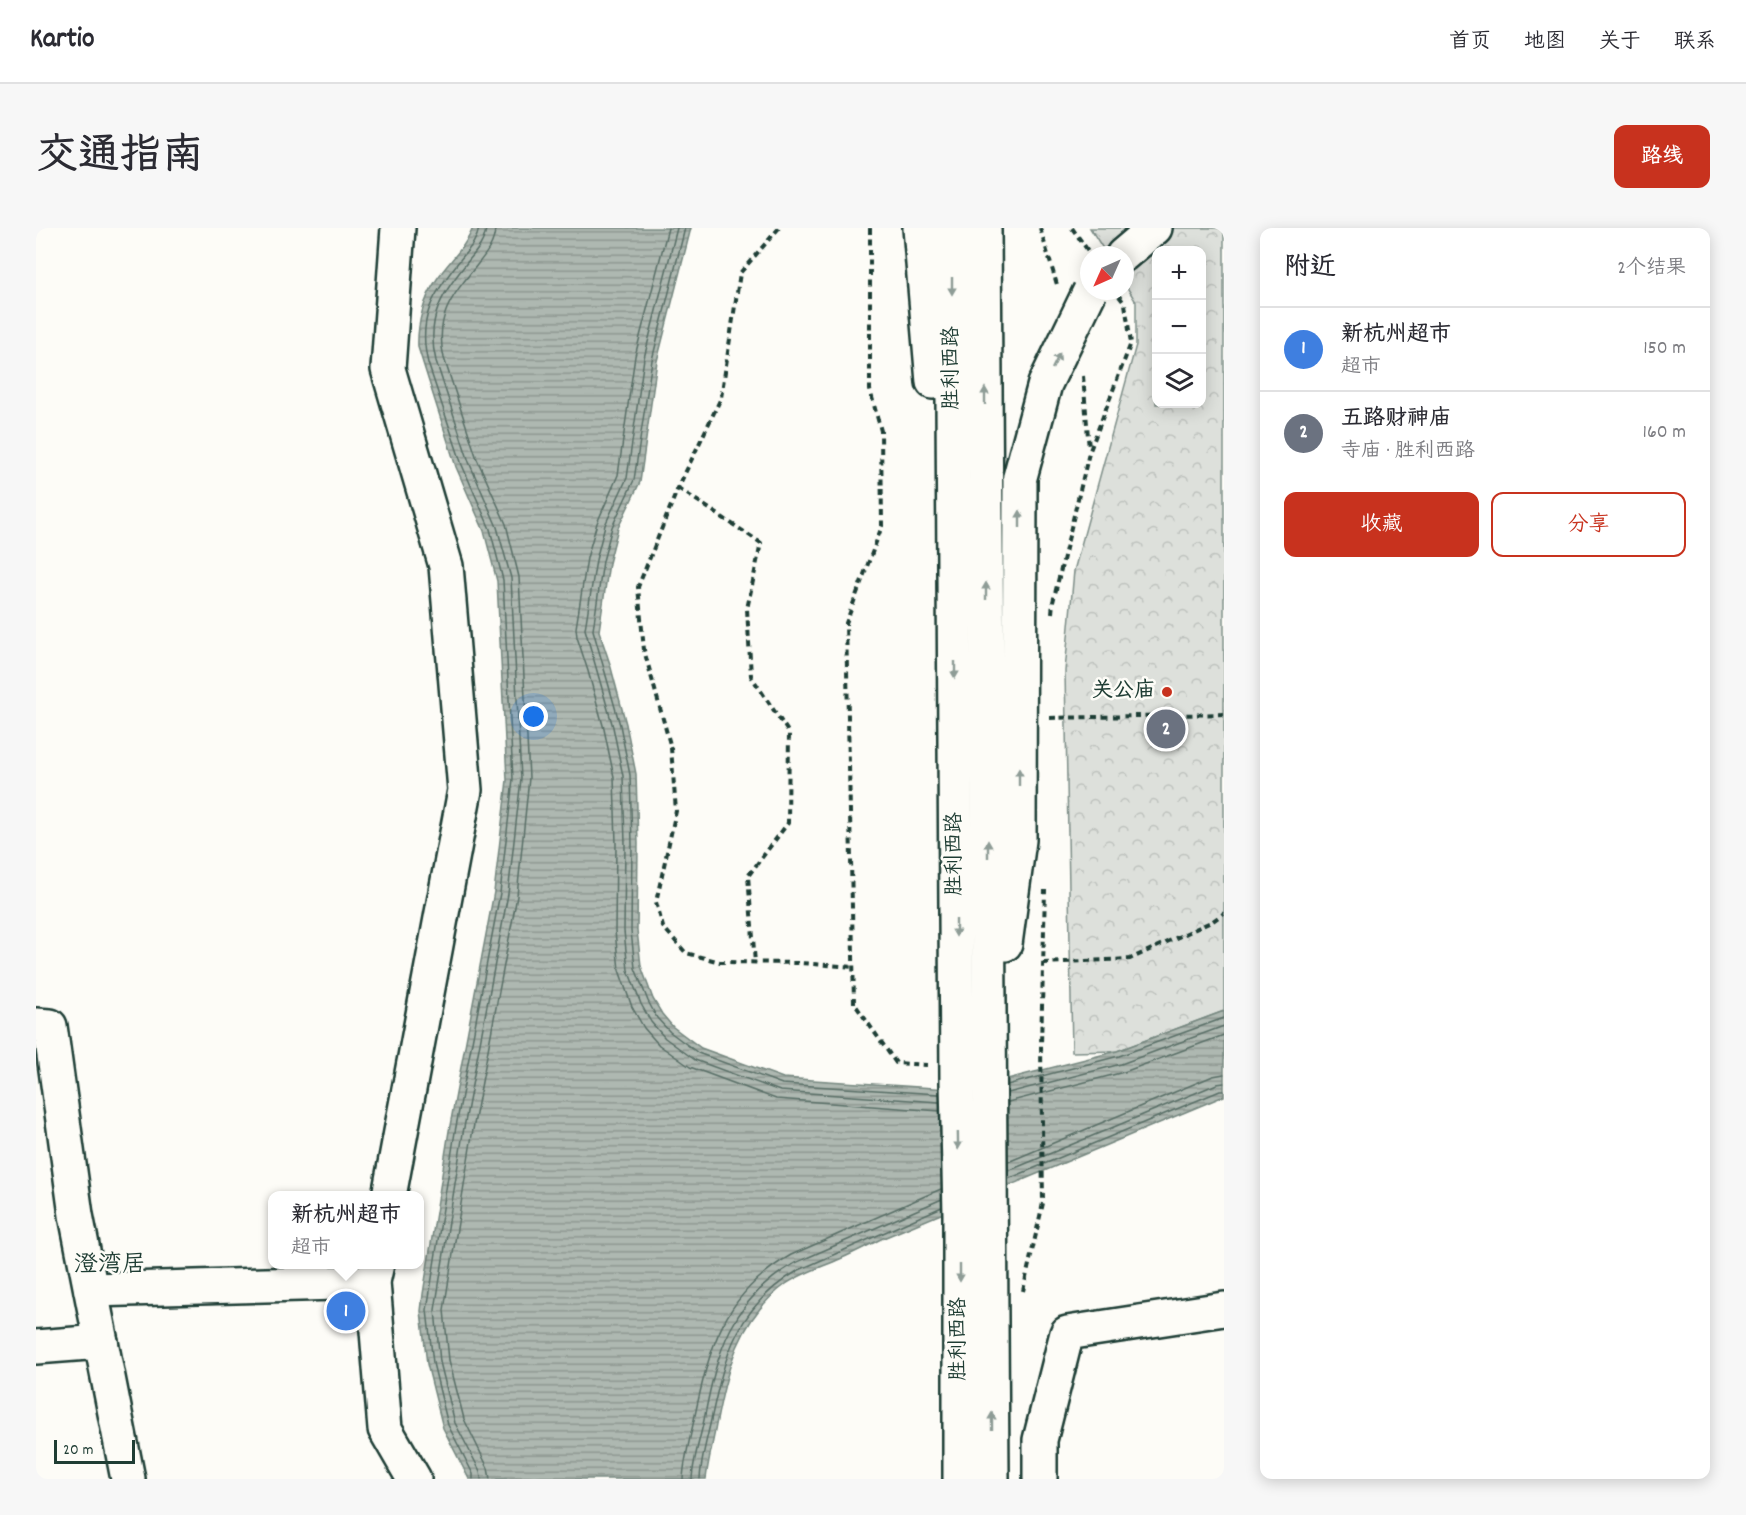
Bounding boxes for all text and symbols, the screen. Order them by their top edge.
text: Kartio [30,21,94,61]
text: 首页 [1449,28,1491,58]
text: 地图 [1524,28,1566,58]
text: 关于 [1599,28,1641,58]
text: 联系 [1674,28,1716,58]
button: 路线 [1614,125,1710,188]
text: 交通指南 [36,129,204,189]
north arrow [1080,246,1134,300]
map controls [1152,246,1206,408]
button: + [1152,246,1206,300]
text: 附近 [1284,250,1336,287]
text: 2个结果 [1617,255,1686,283]
one-way arrow [947,277,957,296]
button: − [1152,300,1206,354]
text: 新杭州超市 [1341,320,1451,351]
street label: 胜利西路 [938,326,968,410]
text: 1 [1301,335,1306,363]
text: 150 m [1643,335,1686,363]
one-way arrow [1050,352,1060,370]
button: layers [1152,354,1206,408]
text: 超市 [1341,354,1381,382]
one-way arrow [980,386,990,405]
text: 五路财神庙 [1341,404,1451,435]
text: 2 [1299,419,1308,447]
text: 160 m [1643,419,1686,447]
text: 寺庙 · 胜利西路 [1341,438,1475,466]
button: 收藏 [1284,492,1479,557]
button: 分享 [1491,492,1686,557]
one-way arrow [1015,510,1025,529]
one-way arrow [981,581,991,600]
one-way arrow [950,661,960,680]
place label: 关公庙 [1092,677,1155,707]
marker: 关公庙 [1160,685,1174,699]
your location [519,702,548,731]
pin: 2 [1146,706,1186,752]
one-way arrow [1014,768,1024,787]
street label: 胜利西路 [941,812,971,896]
one-way arrow [983,839,993,858]
one-way arrow [951,919,961,938]
one-way arrow [954,1131,963,1150]
popup [268,1191,424,1269]
text: 新杭州超市 [291,1201,401,1232]
text: 超市 [291,1235,331,1263]
district label: 澄湾居 [74,1249,146,1283]
one-way arrow [955,1263,965,1282]
pin: 1 [326,1288,366,1334]
street label: 胜利西路 [945,1297,975,1381]
one-way arrow [987,1411,997,1430]
scale bar [54,1437,135,1464]
text: 20 m [63,1439,93,1462]

